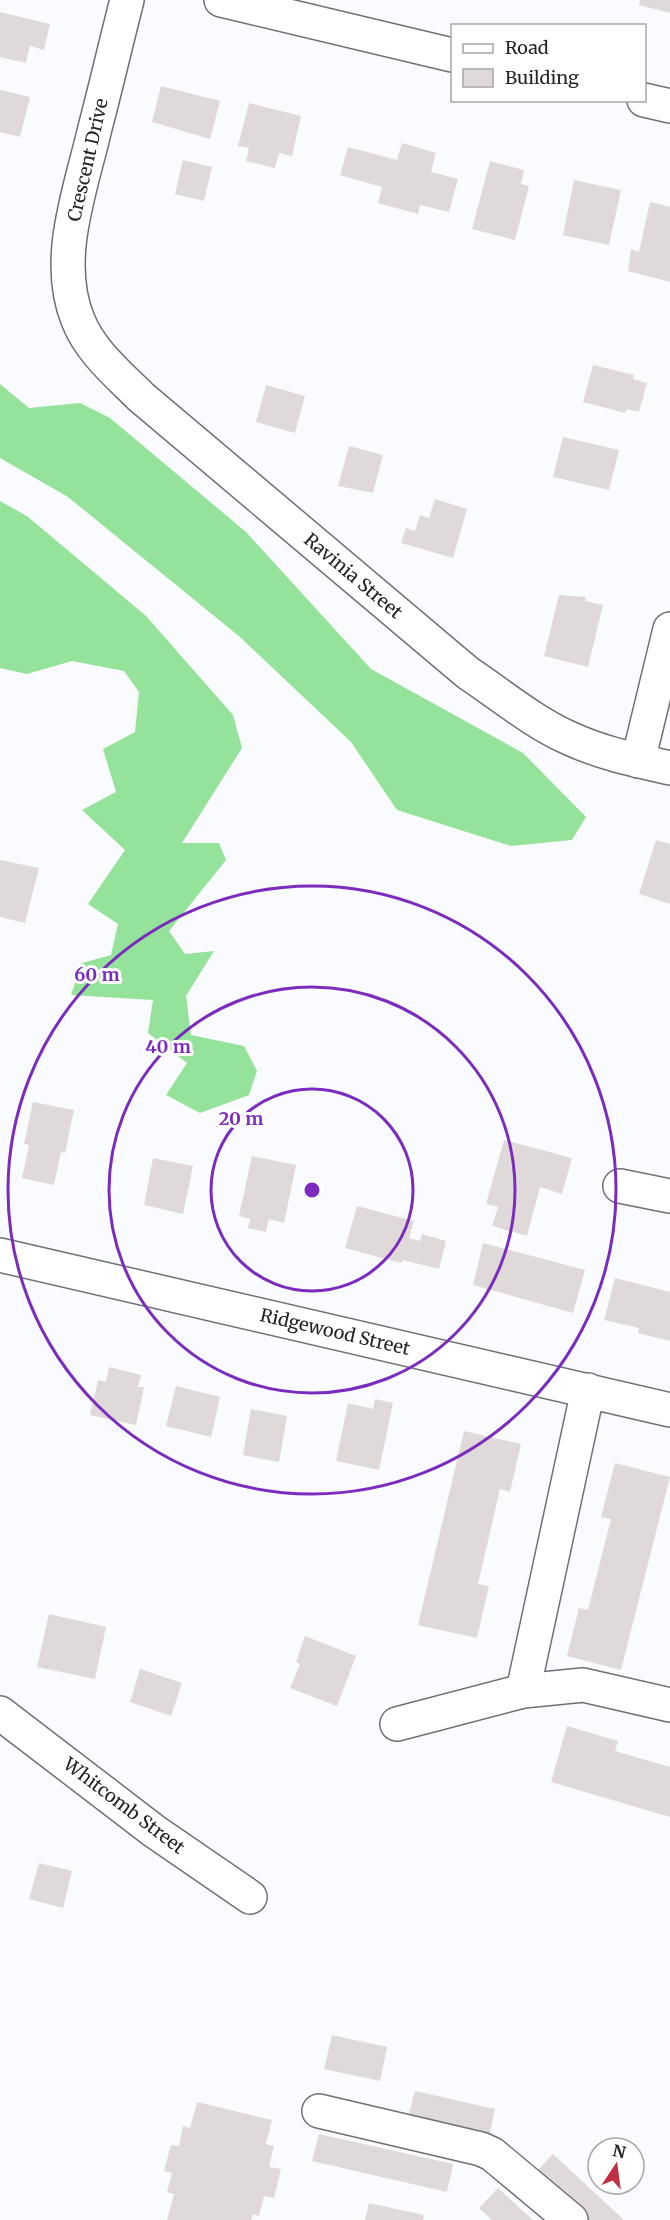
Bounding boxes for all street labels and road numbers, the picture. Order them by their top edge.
street label: Crescent Drive [62,96,113,224]
street label: Ravinia Street [299,528,407,623]
street label: Ridgewood Street [258,1303,412,1360]
street label: Whitcomb Street [58,1752,190,1859]

